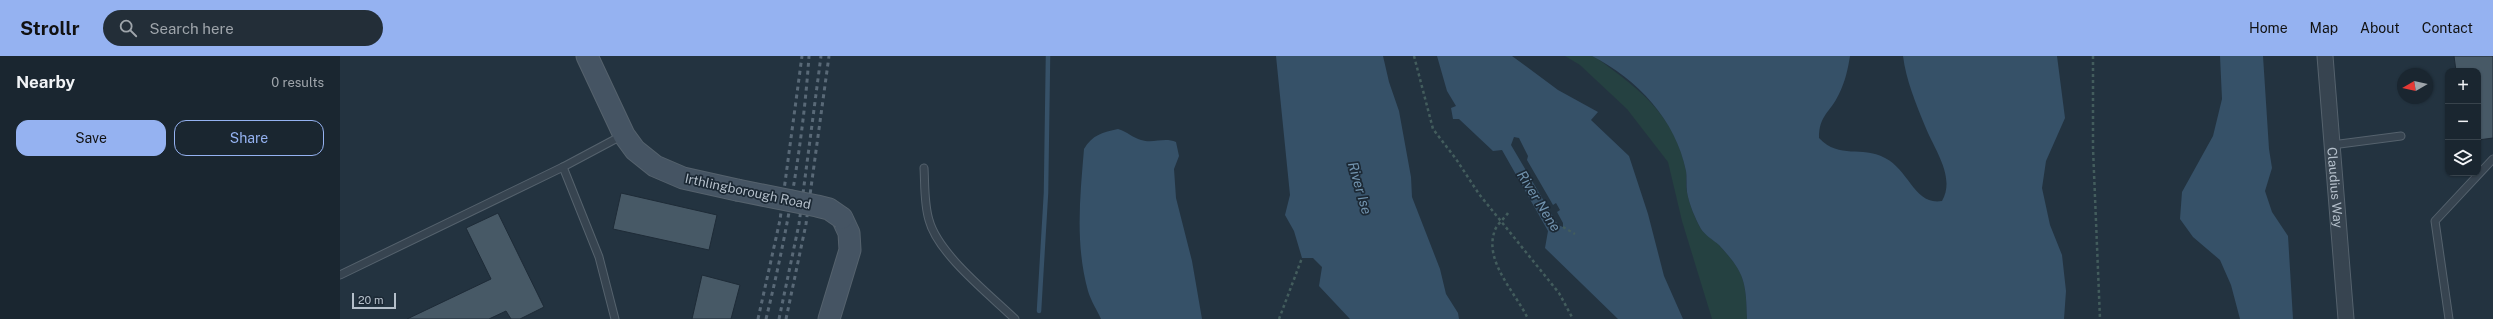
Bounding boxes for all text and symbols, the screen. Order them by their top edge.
search box [103,10,383,46]
text: Strollr [20,17,79,39]
icon: search [117,17,139,39]
text: Search here [149,20,234,37]
text: Home [2249,20,2288,36]
text: Map [2310,20,2338,36]
text: About [2360,20,2400,36]
text: Contact [2422,20,2473,36]
north arrow [2397,68,2433,104]
map controls [2445,68,2481,176]
button: + [2445,68,2481,104]
text: Nearby [16,72,75,92]
text: 0 results [271,75,324,90]
button: − [2445,104,2481,140]
button: Save [16,120,166,156]
button: Share [174,120,324,156]
button: layers [2445,140,2481,176]
street label: Claudius Way [2324,146,2346,229]
water label: River Ise [1345,160,1375,216]
water label: River Nene [1514,168,1564,235]
street label: Irthlingborough Road [684,171,812,212]
scale bar [352,291,396,310]
text: 20 m [358,294,383,306]

